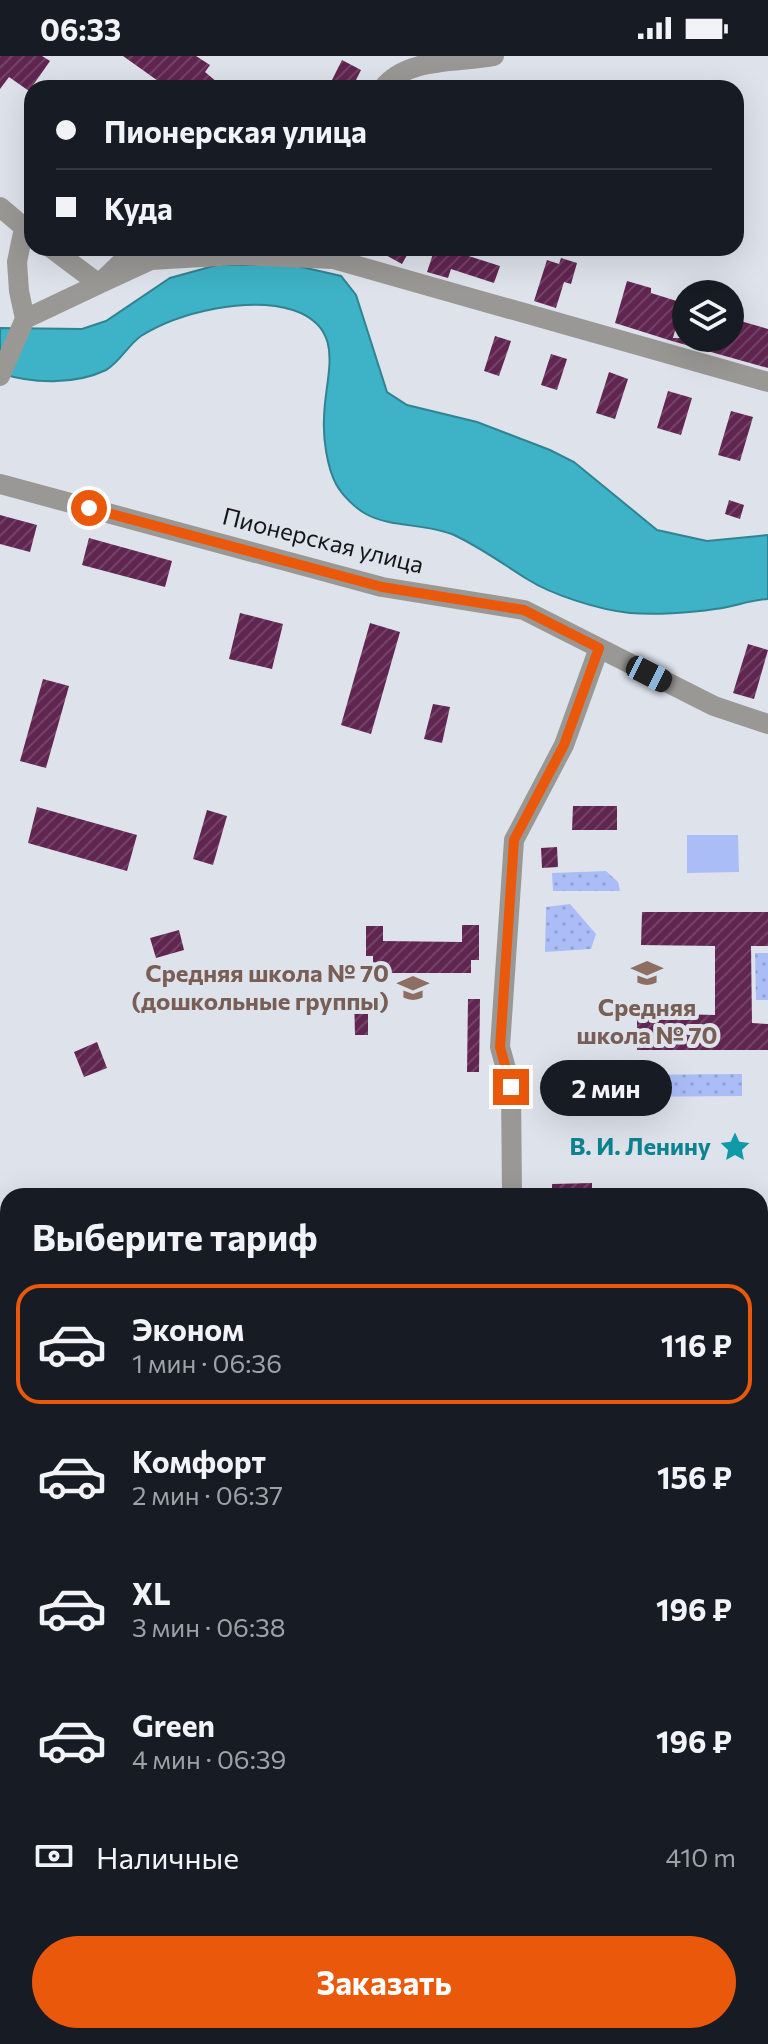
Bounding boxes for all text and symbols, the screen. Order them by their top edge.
text: 06:33 [40,10,121,47]
text: Пионерская улица [104,112,367,149]
text: Куда [104,189,173,226]
map controls [672,280,744,352]
button: layers [672,280,744,352]
route start [71,490,107,526]
street label: Пионерская улица [220,501,427,579]
car [622,652,676,696]
school or university icon: Средняя школа № 70 [630,956,664,990]
place label: Средняя школа № 70 (дошкольные группы) [131,958,389,1015]
school or university icon: Средняя школа № 70 (дошкольные группы) [396,971,430,1005]
place label: Средняя школа № 70 [577,992,717,1049]
callout: 2 мин [539,1059,671,1115]
route end [493,1069,529,1105]
text: 2 мин [571,1072,641,1103]
place icon: В. И. Ленину [718,1130,752,1164]
place label: В. И. Ленину [569,1131,711,1160]
text: Выберите тариф [32,1214,317,1258]
icon: car [36,1308,108,1380]
text: Эконом [132,1310,244,1347]
text: 116 ₽ [661,1326,732,1363]
text: 1 мин · 06:36 [132,1347,282,1378]
icon: car [36,1440,108,1512]
text: Комфорт [132,1442,266,1479]
text: 156 ₽ [657,1458,732,1495]
text: 2 мин · 06:37 [132,1479,283,1510]
icon: car [36,1572,108,1644]
text: XL [132,1574,171,1611]
text: 196 ₽ [656,1590,732,1627]
text: 3 мин · 06:38 [132,1611,286,1642]
icon: car [36,1704,108,1776]
text: Green [132,1706,215,1743]
text: 196 ₽ [656,1722,732,1759]
text: 4 мин · 06:39 [132,1743,286,1774]
icon: cash [32,1834,76,1878]
text: Наличные [96,1838,239,1875]
text: 410 m [665,1841,736,1872]
button: Заказать [32,1936,736,2028]

